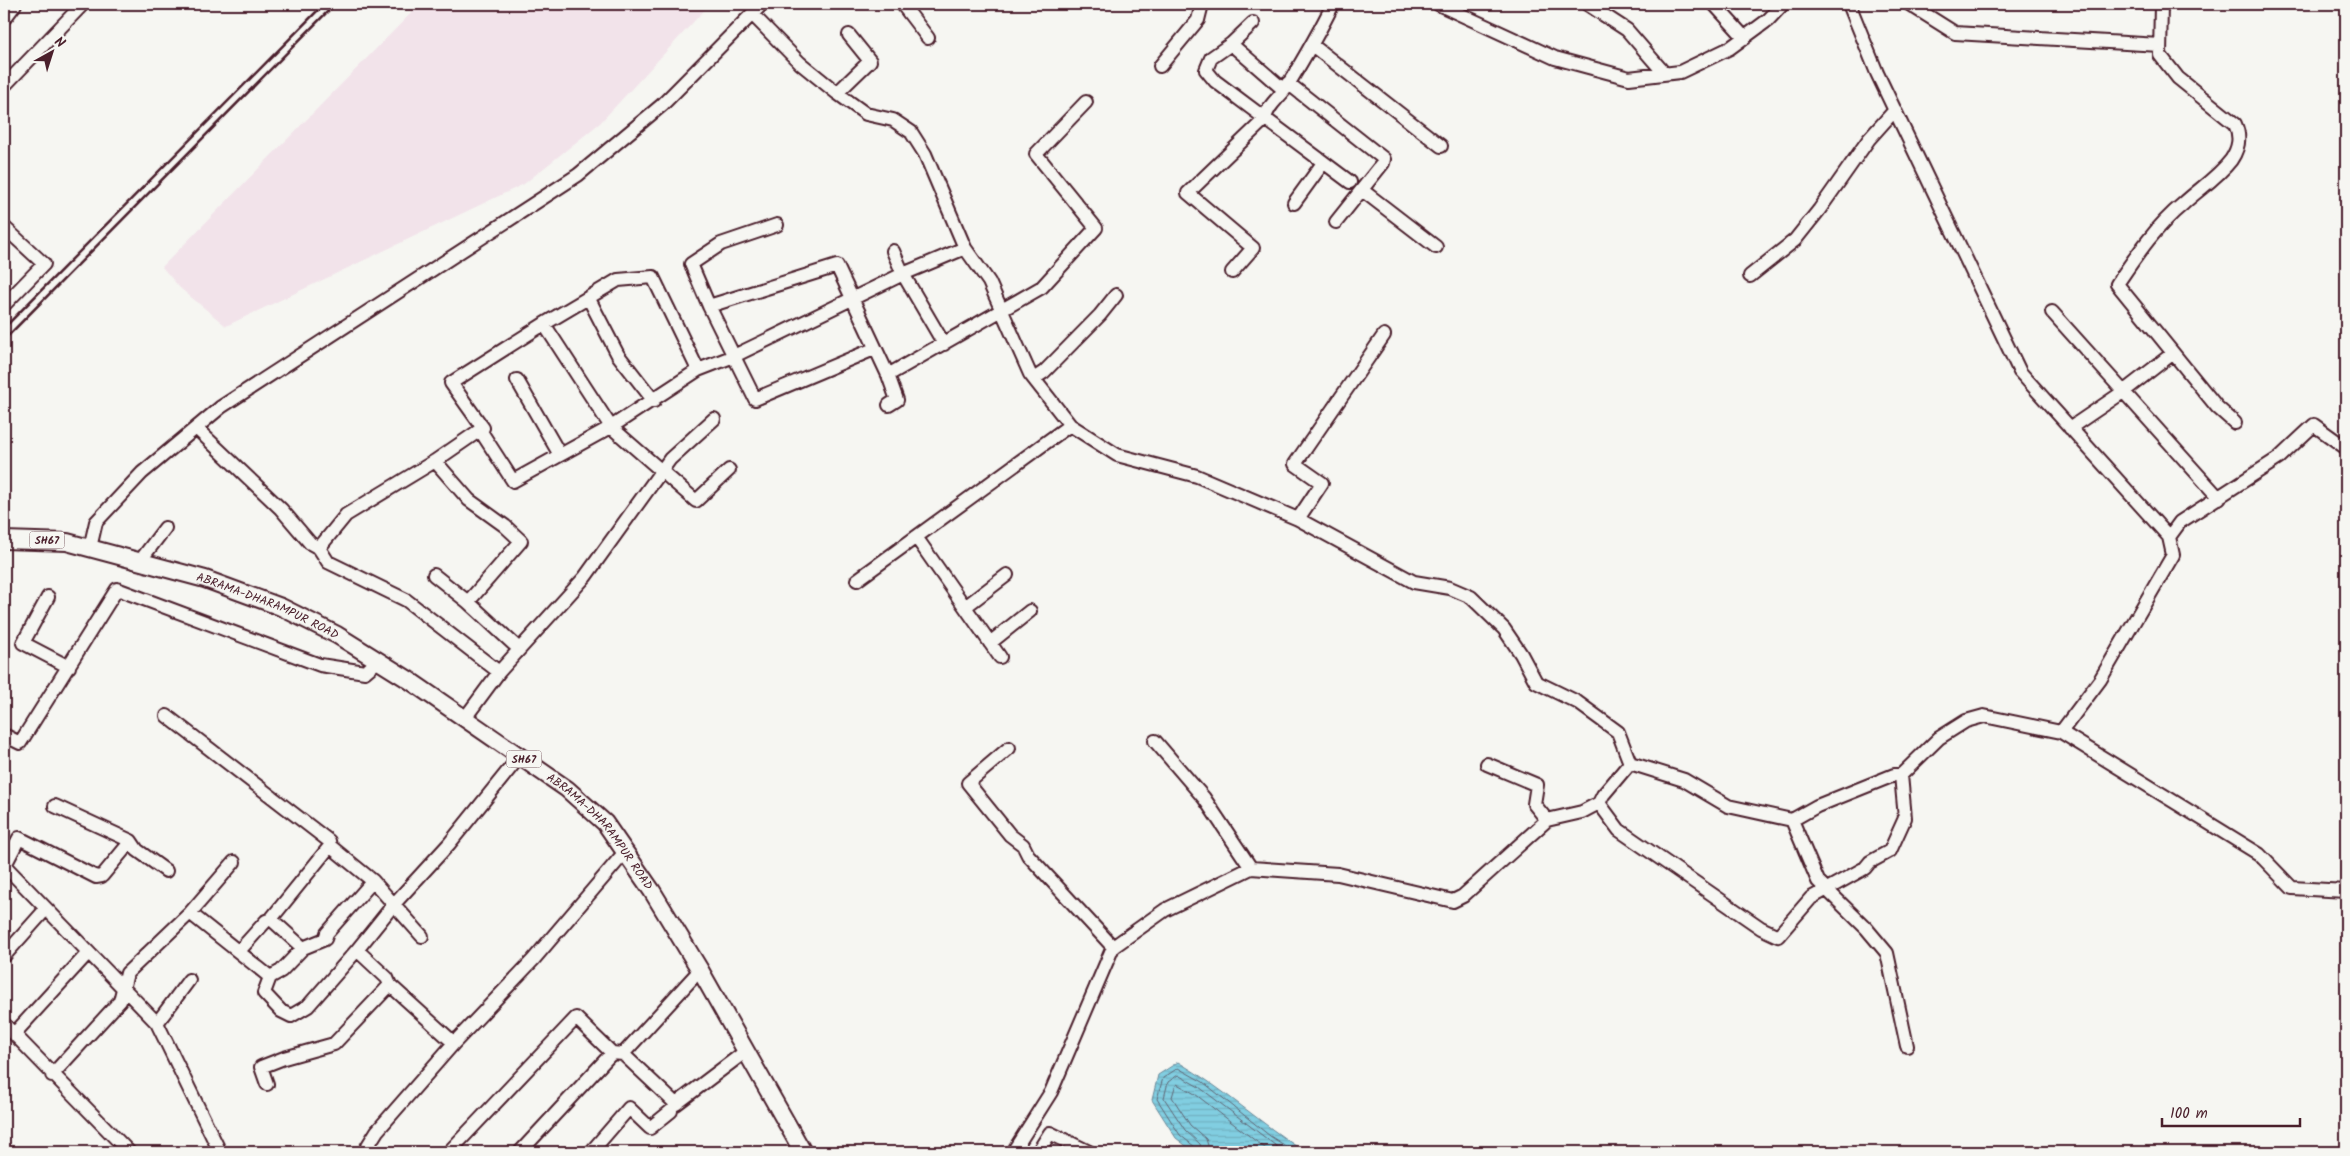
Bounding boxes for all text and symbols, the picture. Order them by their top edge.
north arrow [28,28,78,78]
text: N [49,31,70,54]
road number: SH67 [30,532,64,548]
street label: ABRAMA-DHARAMPUR ROAD [194,568,342,645]
road number: SH67 [506,751,542,768]
street label: ABRAMA-DHARAMPUR ROAD [542,768,658,894]
scale bar [2162,1096,2300,1128]
text: 100 m [2170,1102,2208,1126]

